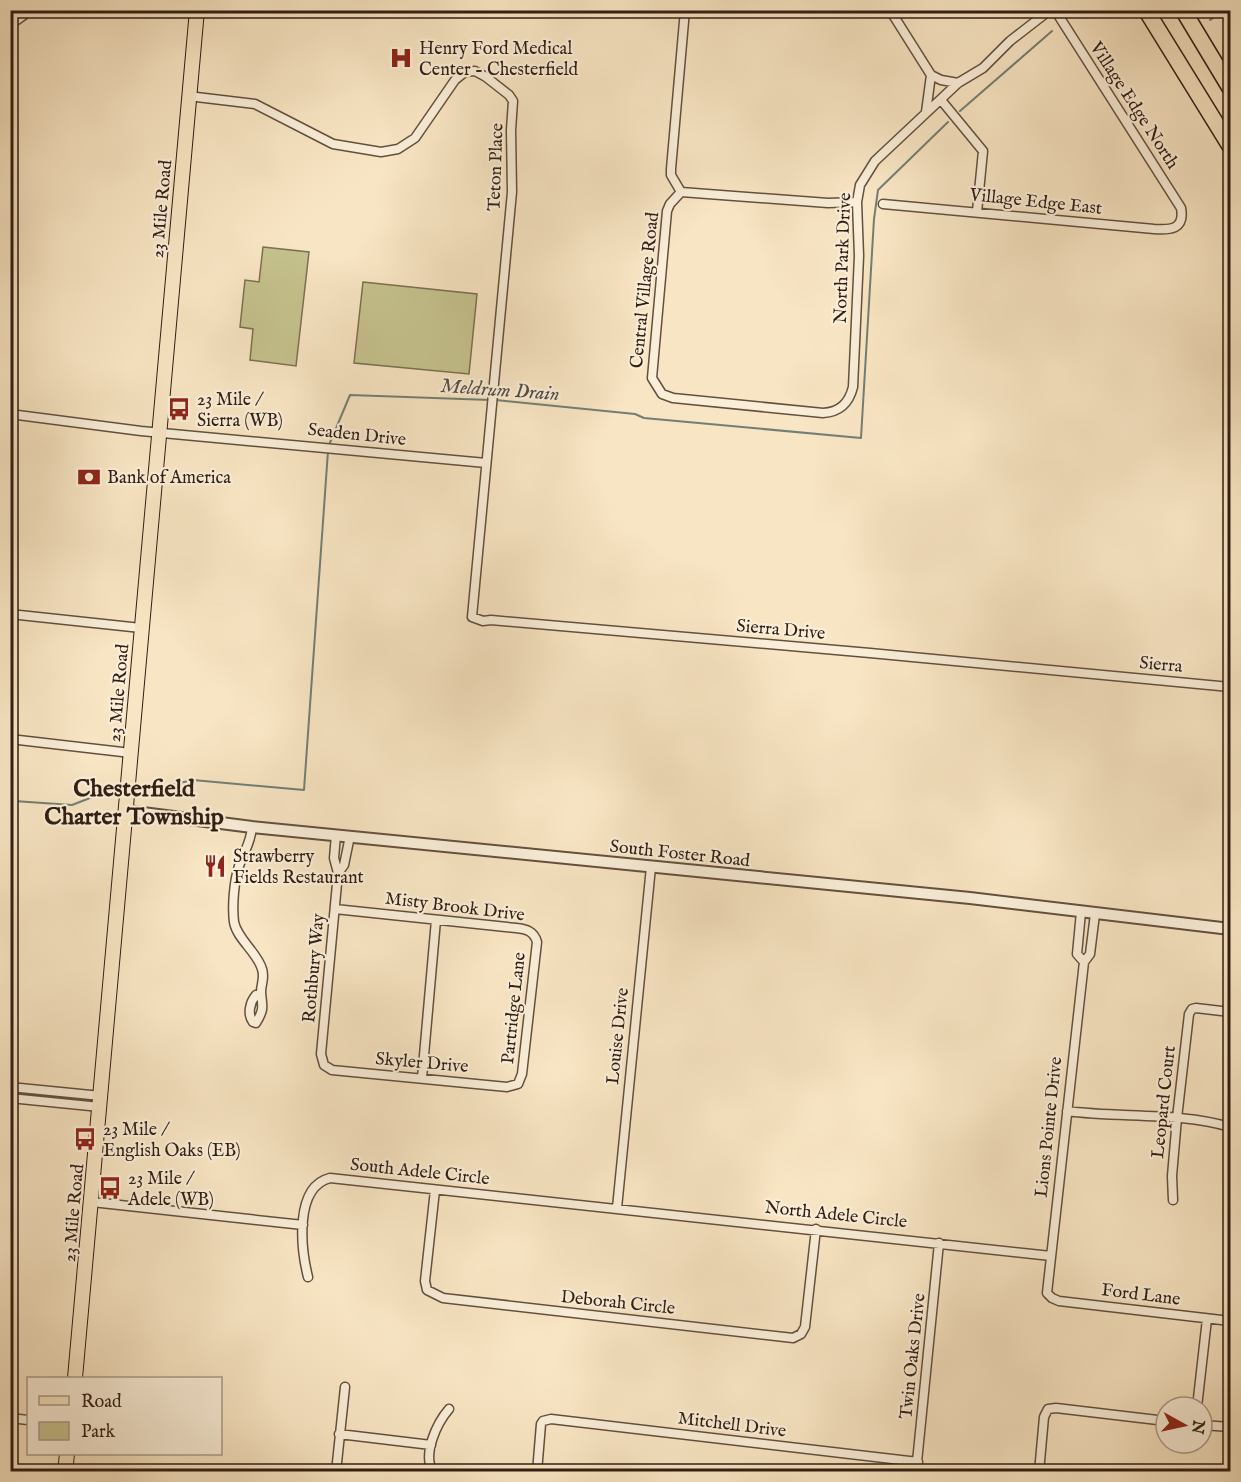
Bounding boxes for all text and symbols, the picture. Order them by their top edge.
street label: Village Edge North [1083,37,1184,174]
place label: Henry Ford Medical Center - Chesterfield [419,38,579,82]
hospital icon: Henry Ford Medical Center - Chesterfield [388,45,414,71]
street label: Teton Place [483,123,510,212]
street label: 23 Mile Road [147,159,178,259]
street label: Village Edge East [968,184,1103,221]
street label: North Park Drive [830,192,857,324]
street label: Central Village Road [626,211,665,369]
water label: Meldrum Drain [439,374,560,407]
place label: 23 Mile / Sierra (WB) [197,389,283,433]
bus stop icon: 23 Mile / Sierra (WB) [166,396,192,422]
street label: Seaden Drive [307,419,407,452]
bank icon: Bank of America [76,464,102,490]
place label: Bank of America [107,467,231,490]
street label: Sierra Drive [735,615,826,646]
street label: 23 Mile Road [104,643,135,743]
street label: Sierra [1138,652,1184,679]
district label: Chesterfield Charter Township [44,774,224,833]
street label: South Foster Road [609,836,751,873]
place label: Strawberry Fields Restaurant [233,846,364,890]
restaurant icon: Strawberry Fields Restaurant [202,853,228,879]
street label: Misty Brook Drive [384,888,526,927]
street label: Rothbury Way [298,912,331,1024]
street label: Partridge Lane [497,951,532,1065]
street label: Louise Drive [602,987,635,1086]
street label: Leopard Court [1147,1045,1182,1160]
street label: Skyler Drive [374,1048,469,1079]
street label: Lions Pointe Drive [1031,1056,1068,1199]
place label: 23 Mile / English Oaks (EB) [103,1119,241,1163]
bus stop icon: 23 Mile / English Oaks (EB) [72,1126,98,1152]
street label: South Adele Circle [349,1154,491,1191]
street label: 23 Mile Road [59,1163,90,1263]
place label: 23 Mile / Adele (WB) [127,1168,214,1212]
bus stop icon: 23 Mile / Adele (WB) [97,1175,123,1201]
street label: North Adele Circle [763,1197,908,1234]
street label: Ford Lane [1100,1279,1182,1312]
street label: Deborah Circle [559,1286,676,1321]
street label: Twin Oaks Drive [895,1292,932,1420]
legend [27,1377,222,1455]
text: Road [81,1391,122,1414]
north arrow [1154,1395,1214,1455]
street label: Mitchell Drive [676,1407,787,1444]
text: N [1186,1418,1208,1435]
text: Park [81,1421,116,1444]

